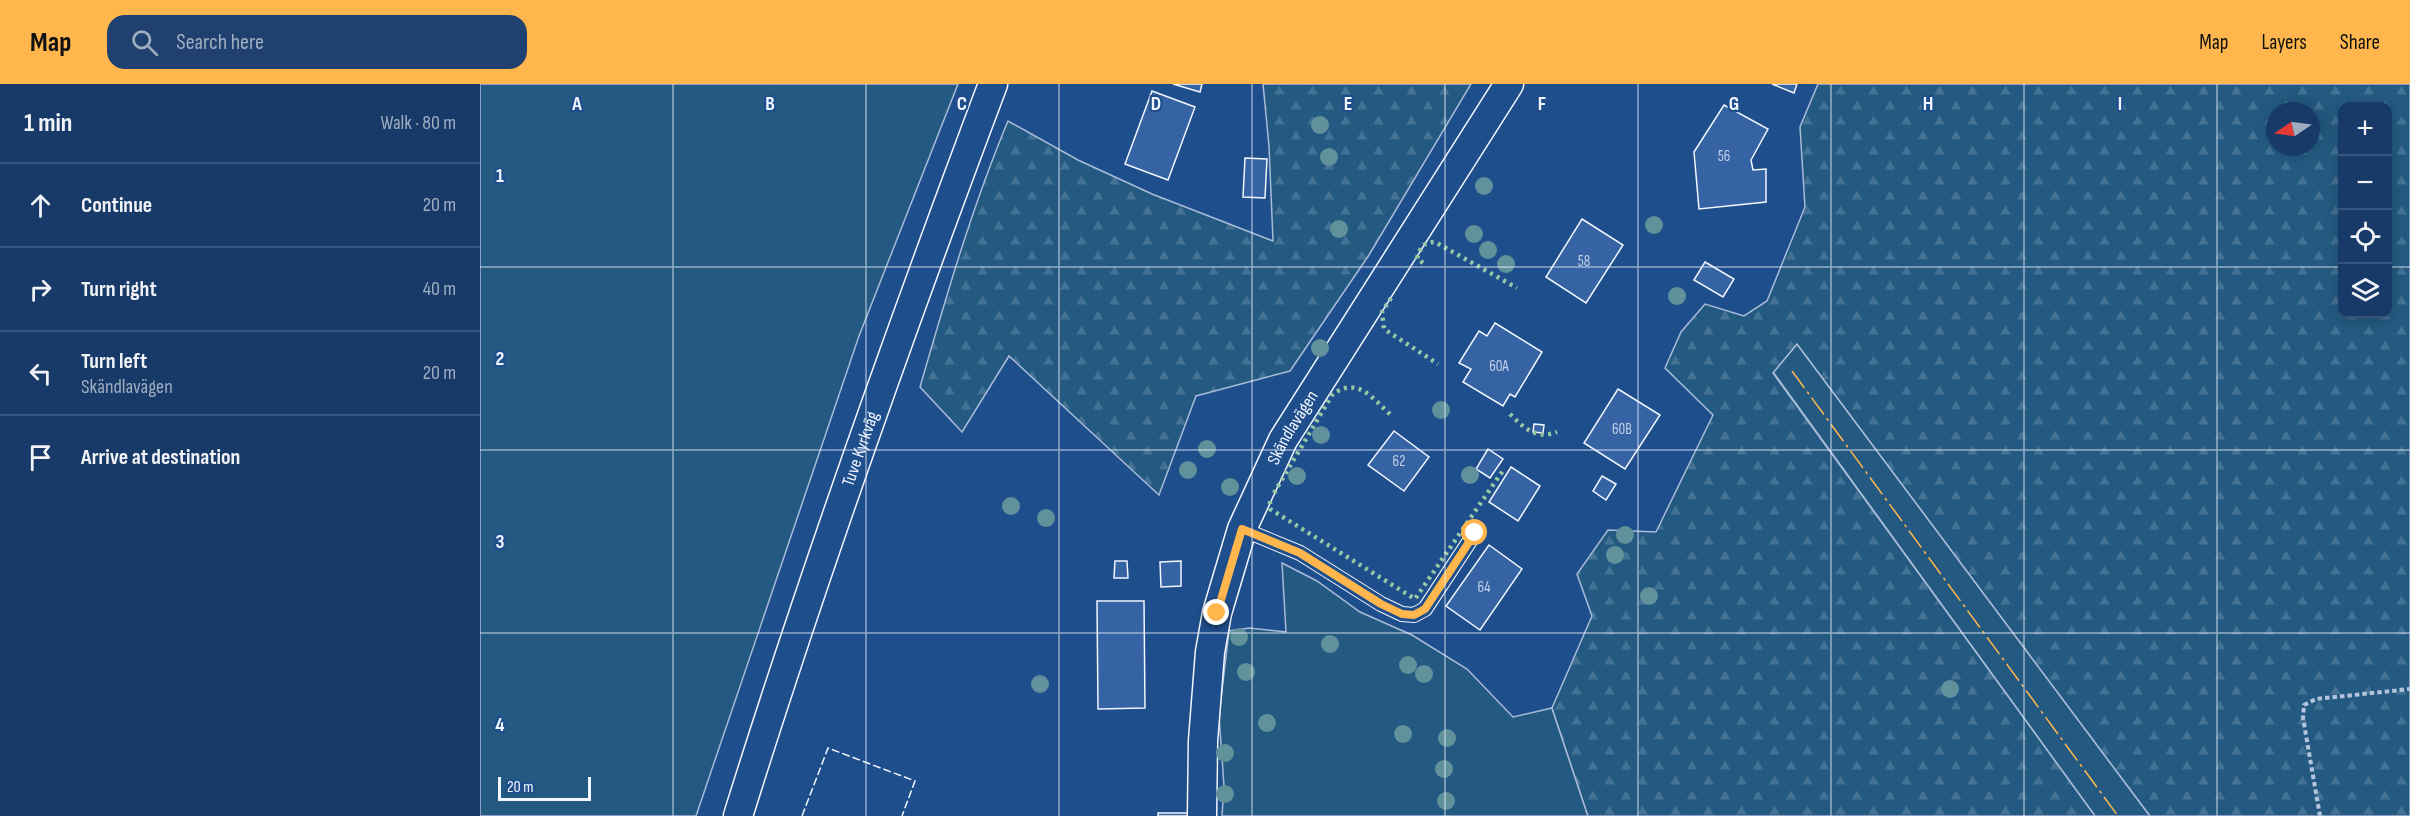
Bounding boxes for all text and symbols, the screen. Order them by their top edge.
search box [107,15,527,69]
text: Map [30,26,71,59]
icon: search [128,26,161,59]
text: Search here [176,29,264,56]
text: Map [2199,30,2228,55]
text: Layers [2261,30,2307,55]
text: Share [2340,30,2380,55]
text: A [571,92,582,116]
text: B [765,92,775,116]
text: C [957,92,967,116]
text: D [1151,92,1161,116]
text: E [1344,92,1352,116]
text: F [1538,92,1546,116]
text: G [1729,92,1739,116]
text: H [1923,92,1933,116]
text: I [2118,92,2122,116]
north arrow [2266,102,2320,156]
map controls [2338,102,2392,318]
button: + [2338,102,2392,156]
text: 1 min [24,108,72,139]
text: Walk · 80 m [380,111,456,135]
house number: 56 [1718,147,1730,166]
button: − [2338,156,2392,210]
text: 1 [496,164,504,188]
icon: ahead [24,189,57,222]
text: Continue [81,192,152,219]
text: 20 m [423,193,456,217]
button: locate [2338,210,2392,264]
house number: 58 [1578,252,1590,271]
button: layers [2338,264,2392,318]
icon: right [24,273,57,306]
text: Turn right [81,276,157,303]
text: 40 m [423,277,456,301]
text: 2 [496,347,504,371]
text: Turn left [81,348,147,375]
icon: left [24,357,57,390]
house number: 60A [1489,357,1509,376]
text: 20 m [423,361,456,385]
text: Skändlavägen [81,375,173,399]
street label: Skändlavägen [1263,387,1323,468]
street label: Tuve Kyrkväg [838,409,883,489]
house number: 60B [1612,420,1632,439]
icon: arrive [24,441,57,474]
text: Arrive at destination [81,444,240,471]
house number: 62 [1393,452,1405,471]
route start [1461,519,1487,545]
text: 3 [496,530,505,554]
house number: 64 [1477,578,1491,597]
route end [1203,599,1229,625]
text: 4 [495,713,505,737]
scale bar [498,774,591,802]
text: 20 m [507,778,534,797]

